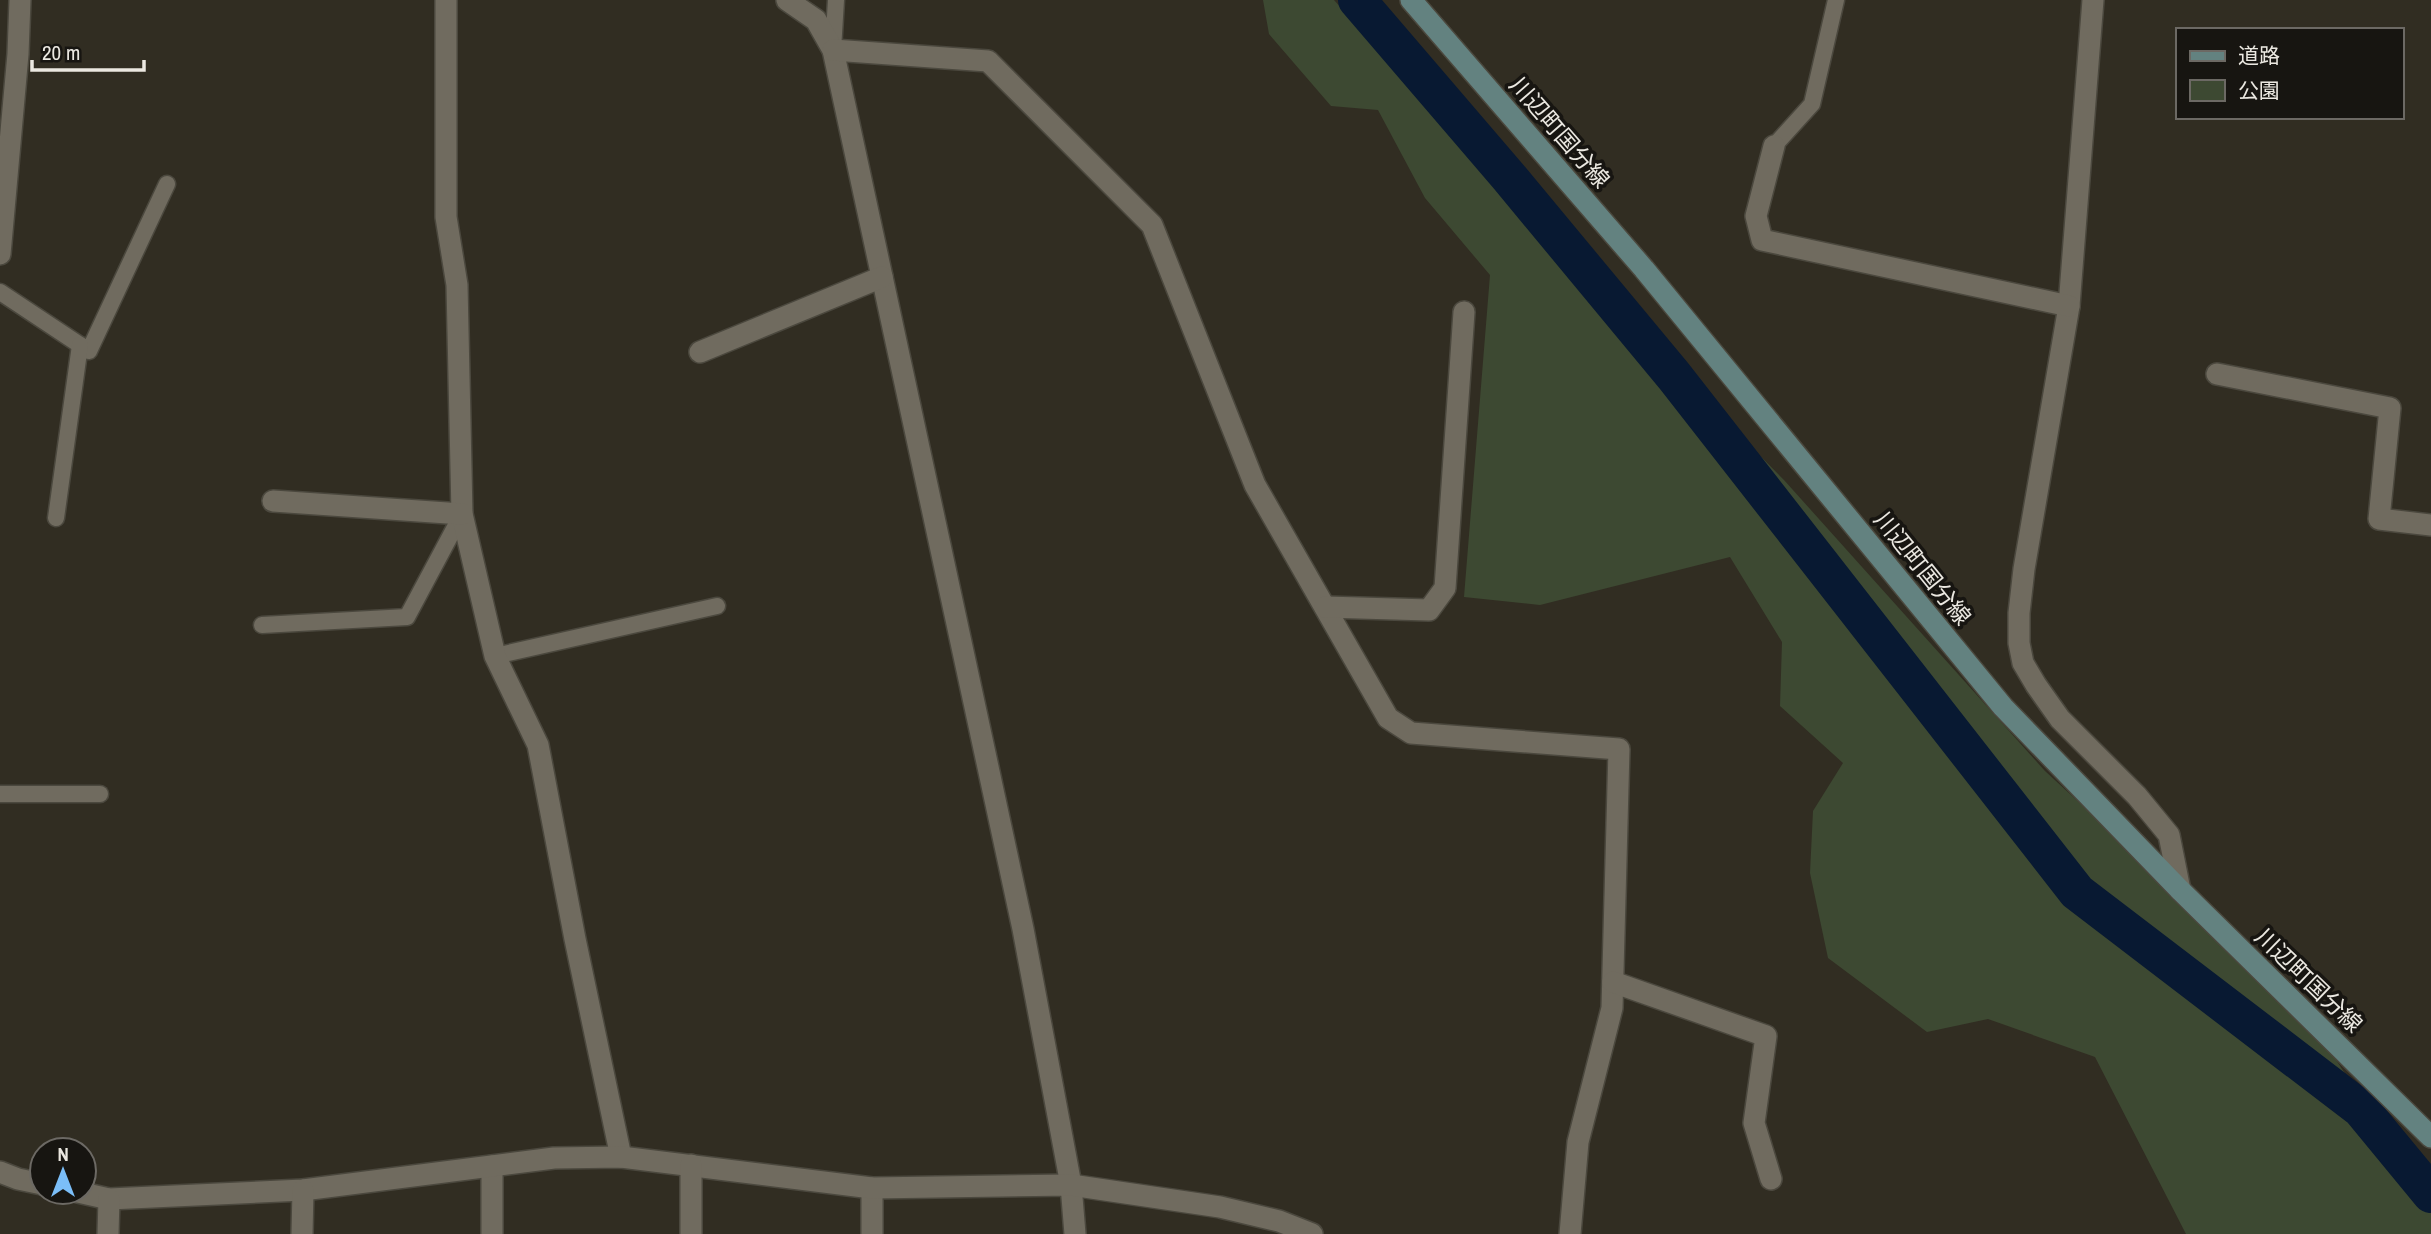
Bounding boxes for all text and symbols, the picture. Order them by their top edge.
scale bar [32,28,144,72]
legend [2176,28,2403,119]
text: 20 m [42,38,80,67]
text: 道路 [2238,41,2280,70]
street label: 川辺町国分線 [1503,70,1617,194]
text: 公園 [2238,76,2280,105]
street label: 川辺町国分線 [1868,505,1978,631]
street label: 川辺町国分線 [2249,921,2369,1039]
north arrow [28,1136,98,1206]
text: N [57,1141,69,1167]

